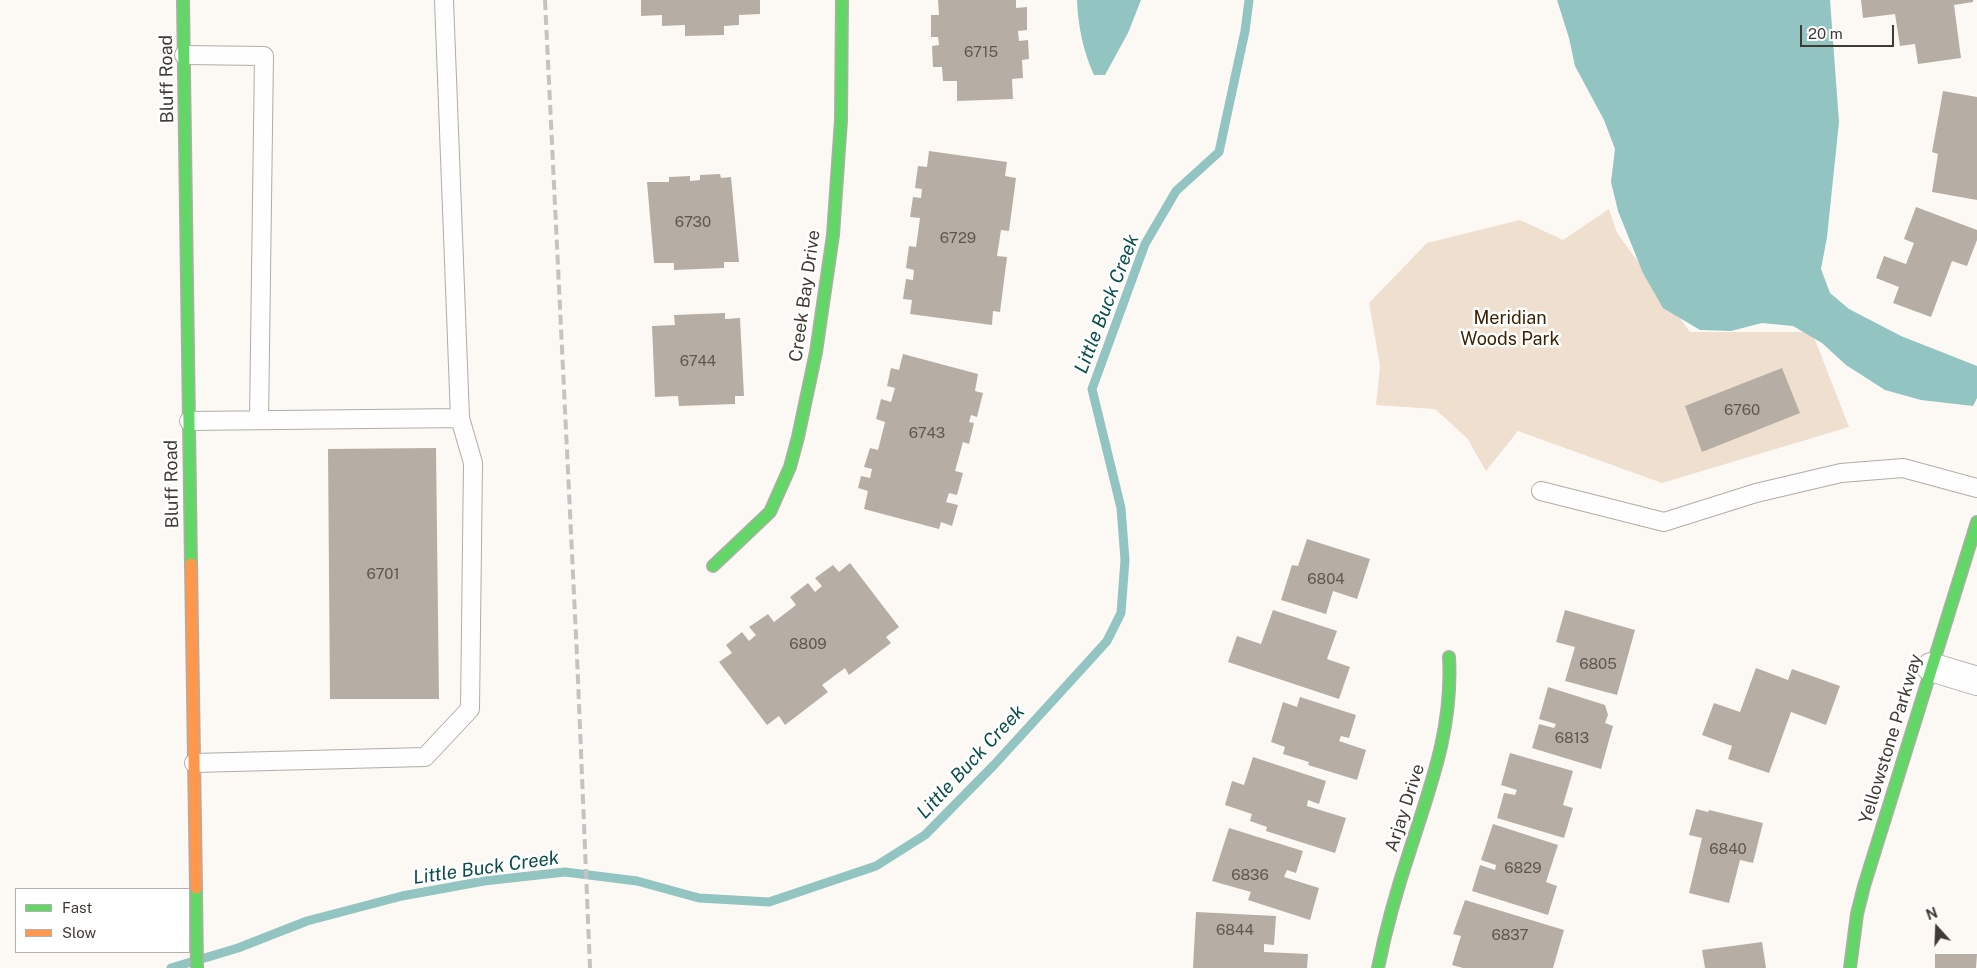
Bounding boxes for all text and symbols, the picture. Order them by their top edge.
scale bar [1802,15,1896,47]
text: 20 m [1808,25,1843,42]
street label: Bluff Road [155,35,179,123]
house number: 6715 [964,43,998,61]
house number: 6730 [675,213,711,231]
street label: Creek Bay Drive [785,229,825,363]
house number: 6729 [940,229,976,247]
water label: Little Buck Creek [1070,231,1144,377]
park label: Meridian Woods Park [1460,307,1560,350]
house number: 6744 [680,352,716,370]
house number: 6760 [1724,401,1760,419]
house number: 6743 [909,424,945,442]
street label: Bluff Road [160,440,184,528]
house number: 6701 [366,565,400,583]
house number: 6804 [1307,570,1345,588]
house number: 6809 [789,635,827,653]
street label: Yellowstone Parkway [1855,651,1927,827]
house number: 6805 [1579,655,1617,673]
water label: Little Buck Creek [913,700,1029,824]
house number: 6813 [1555,729,1589,747]
street label: Arjay Drive [1381,761,1429,855]
house number: 6840 [1709,840,1747,858]
water label: Little Buck Creek [412,846,560,890]
house number: 6829 [1504,859,1542,877]
house number: 6836 [1231,866,1269,884]
legend [15,888,190,953]
text: Fast [62,899,92,916]
north arrow [1912,903,1962,953]
text: N [1924,905,1940,923]
house number: 6844 [1216,921,1254,939]
text: Slow [62,924,96,941]
house number: 6837 [1491,926,1529,944]

